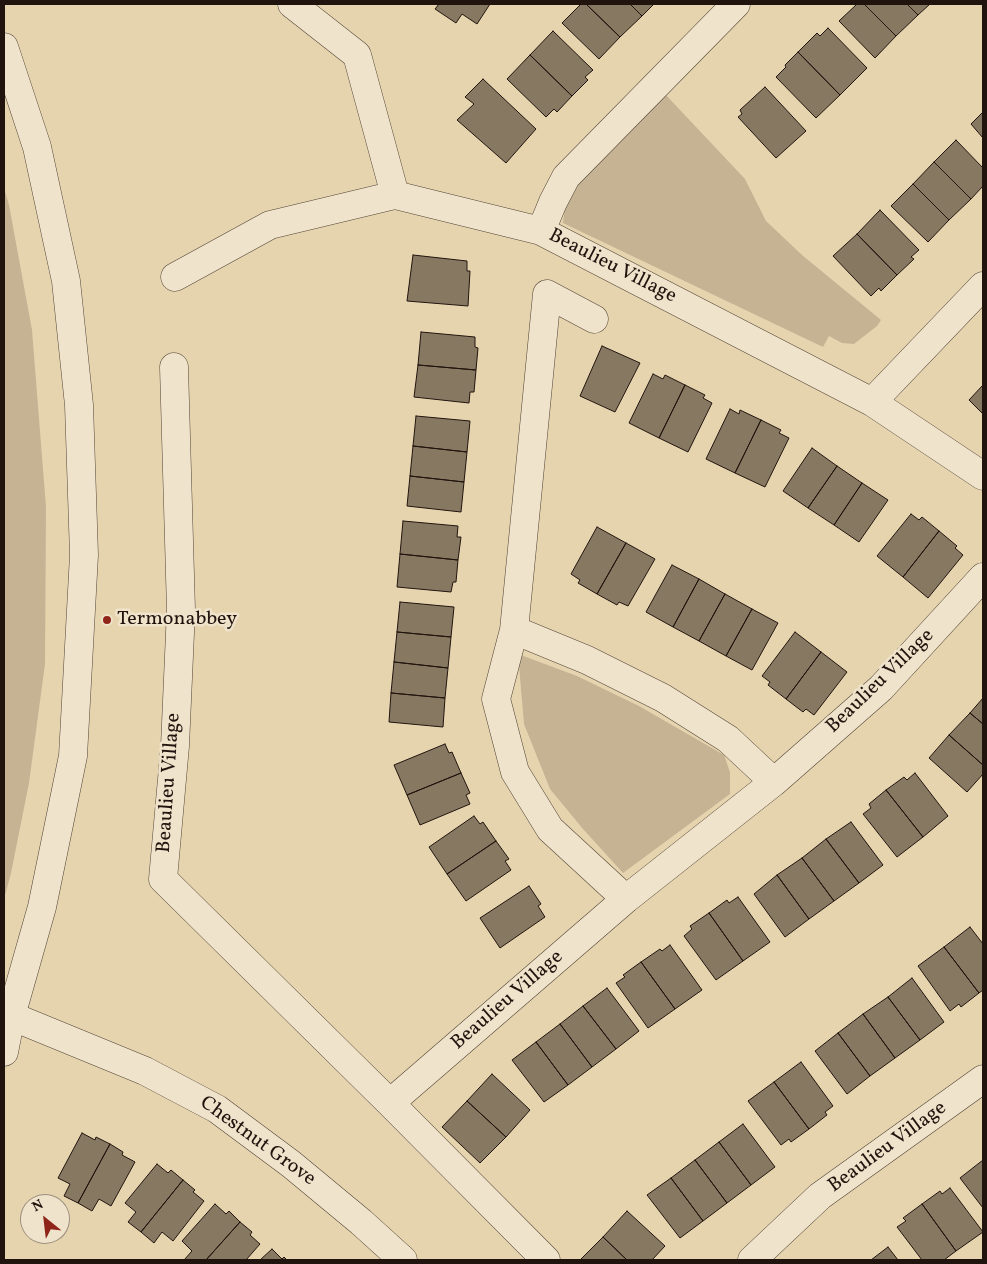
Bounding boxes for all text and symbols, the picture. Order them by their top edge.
street label: Beaulieu Village [544,224,680,310]
place label: Termonabbey [117,608,237,632]
marker: Termonabbey [101,614,113,626]
street label: Beaulieu Village [822,625,940,739]
street label: Beaulieu Village [153,712,187,854]
street label: Beaulieu Village [447,946,569,1056]
street label: Chestnut Grove [194,1092,320,1192]
street label: Beaulieu Village [824,1097,952,1199]
north arrow [20,1194,70,1244]
text: N [29,1196,47,1217]

